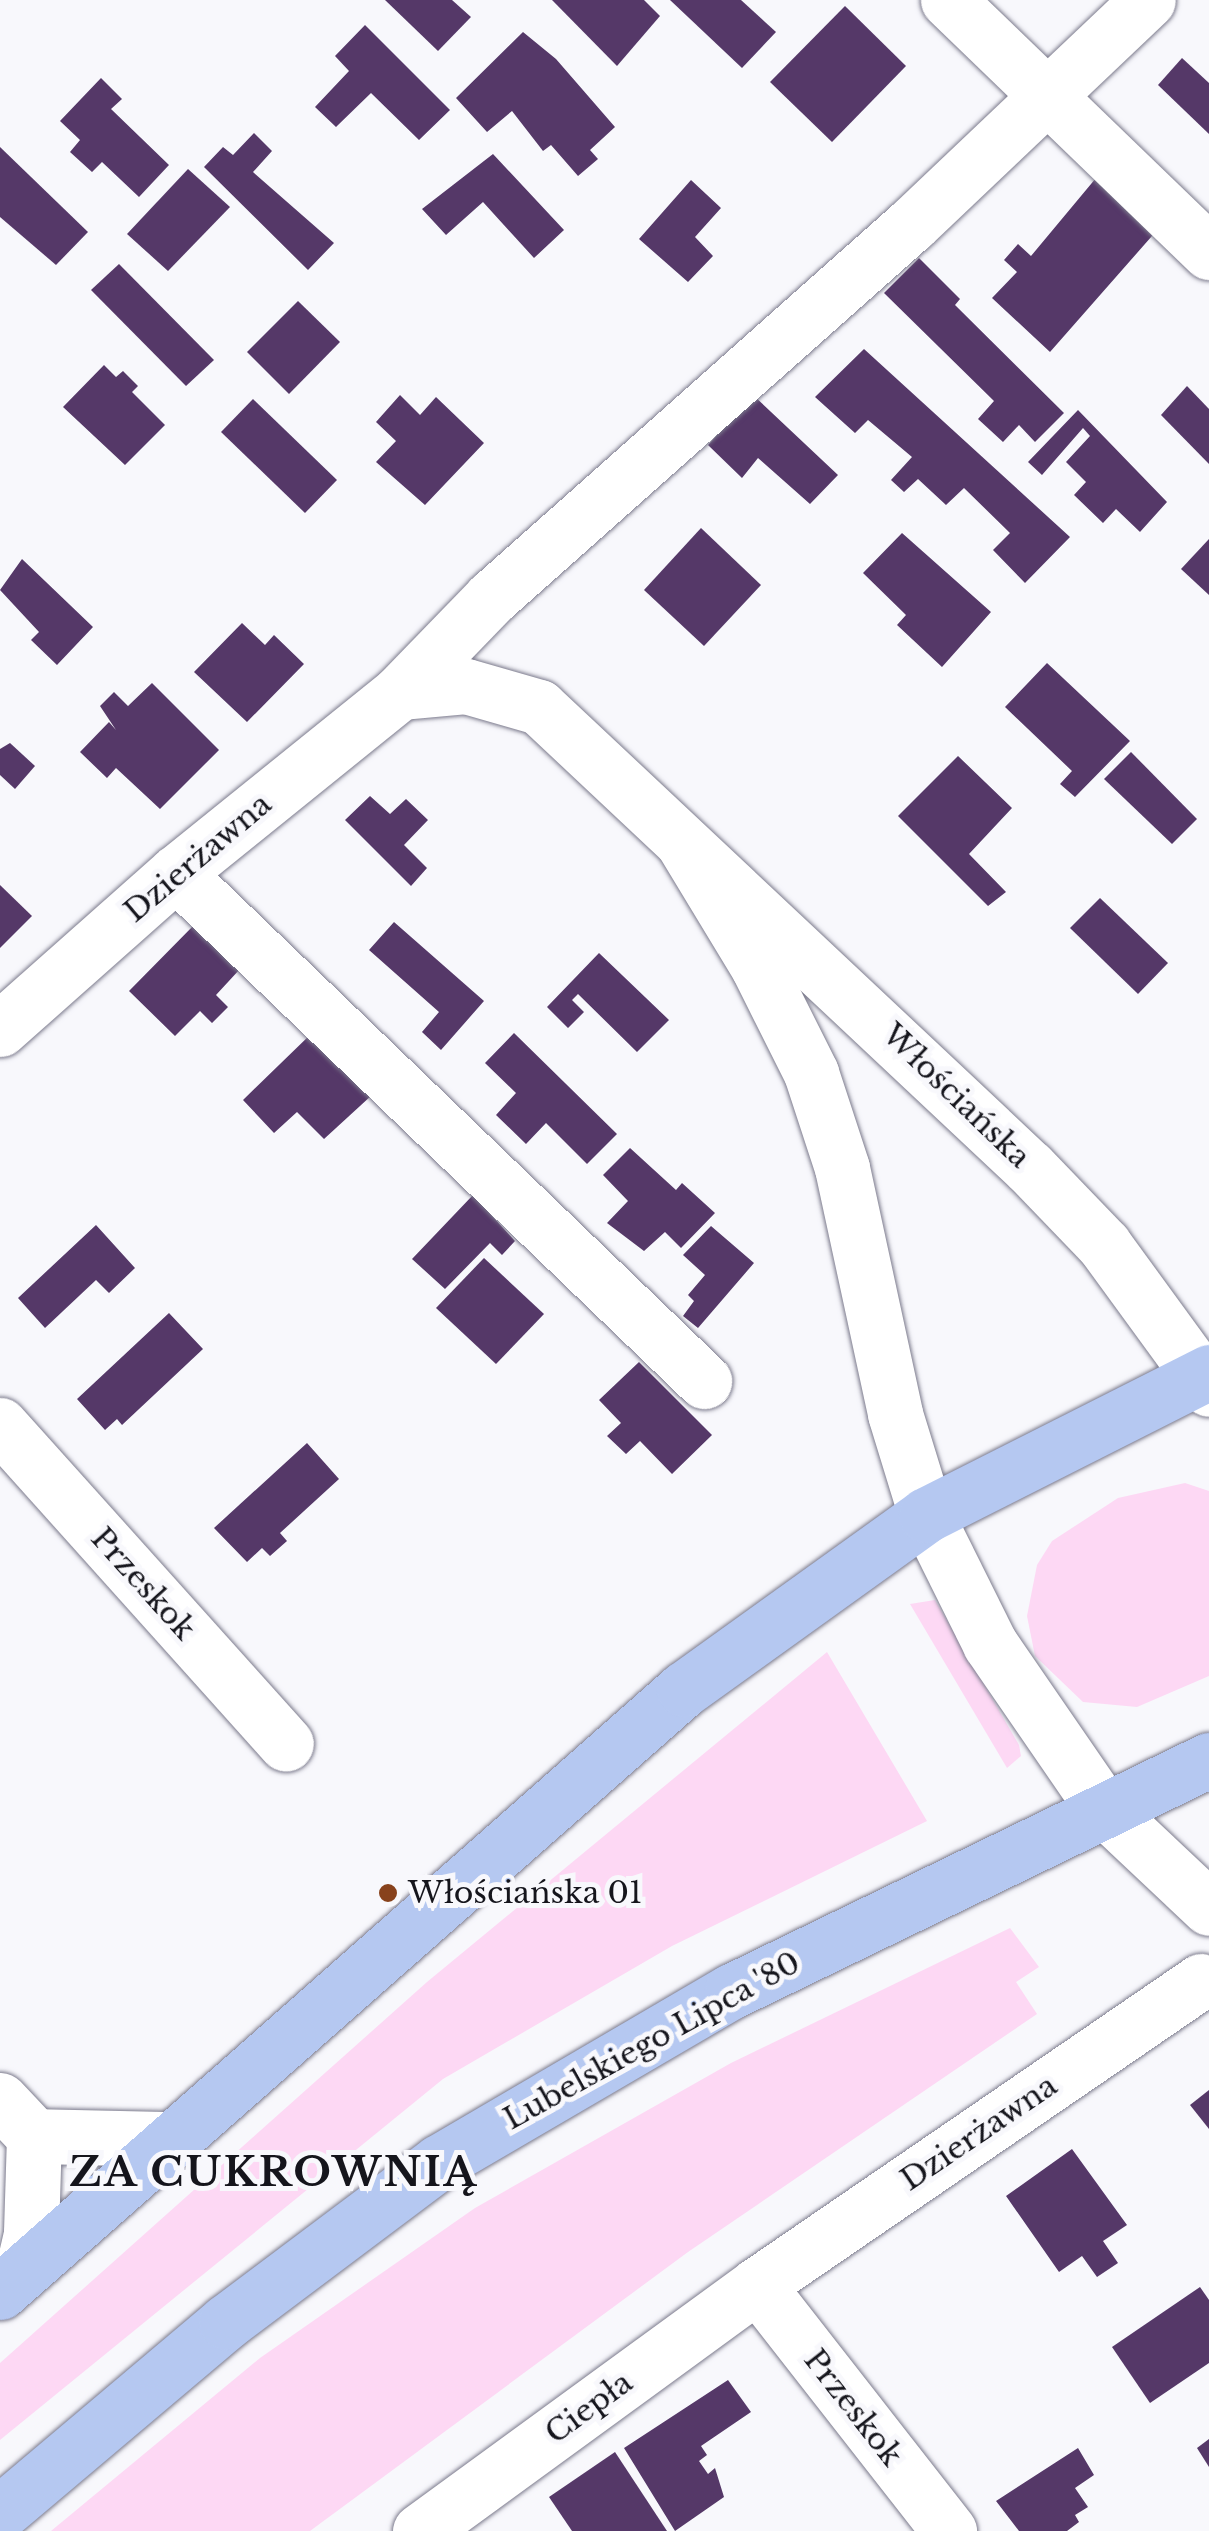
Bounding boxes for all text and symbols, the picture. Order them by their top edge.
street label: Dzierżawna [117,786,279,930]
street label: Włościańska [875,1017,1037,1175]
street label: Przeskok [83,1521,203,1647]
place label: Włościańska 01 [408,1875,643,1911]
marker: Włościańska 01 [377,1882,399,1904]
street label: Lubelskiego Lipca '80 [497,1944,807,2138]
street label: Dzierżawna [894,2068,1064,2198]
district label: ZA CUKROWNIĄ [69,2148,479,2196]
street label: Przeskok [796,2343,910,2473]
street label: Ciepła [539,2365,639,2451]

